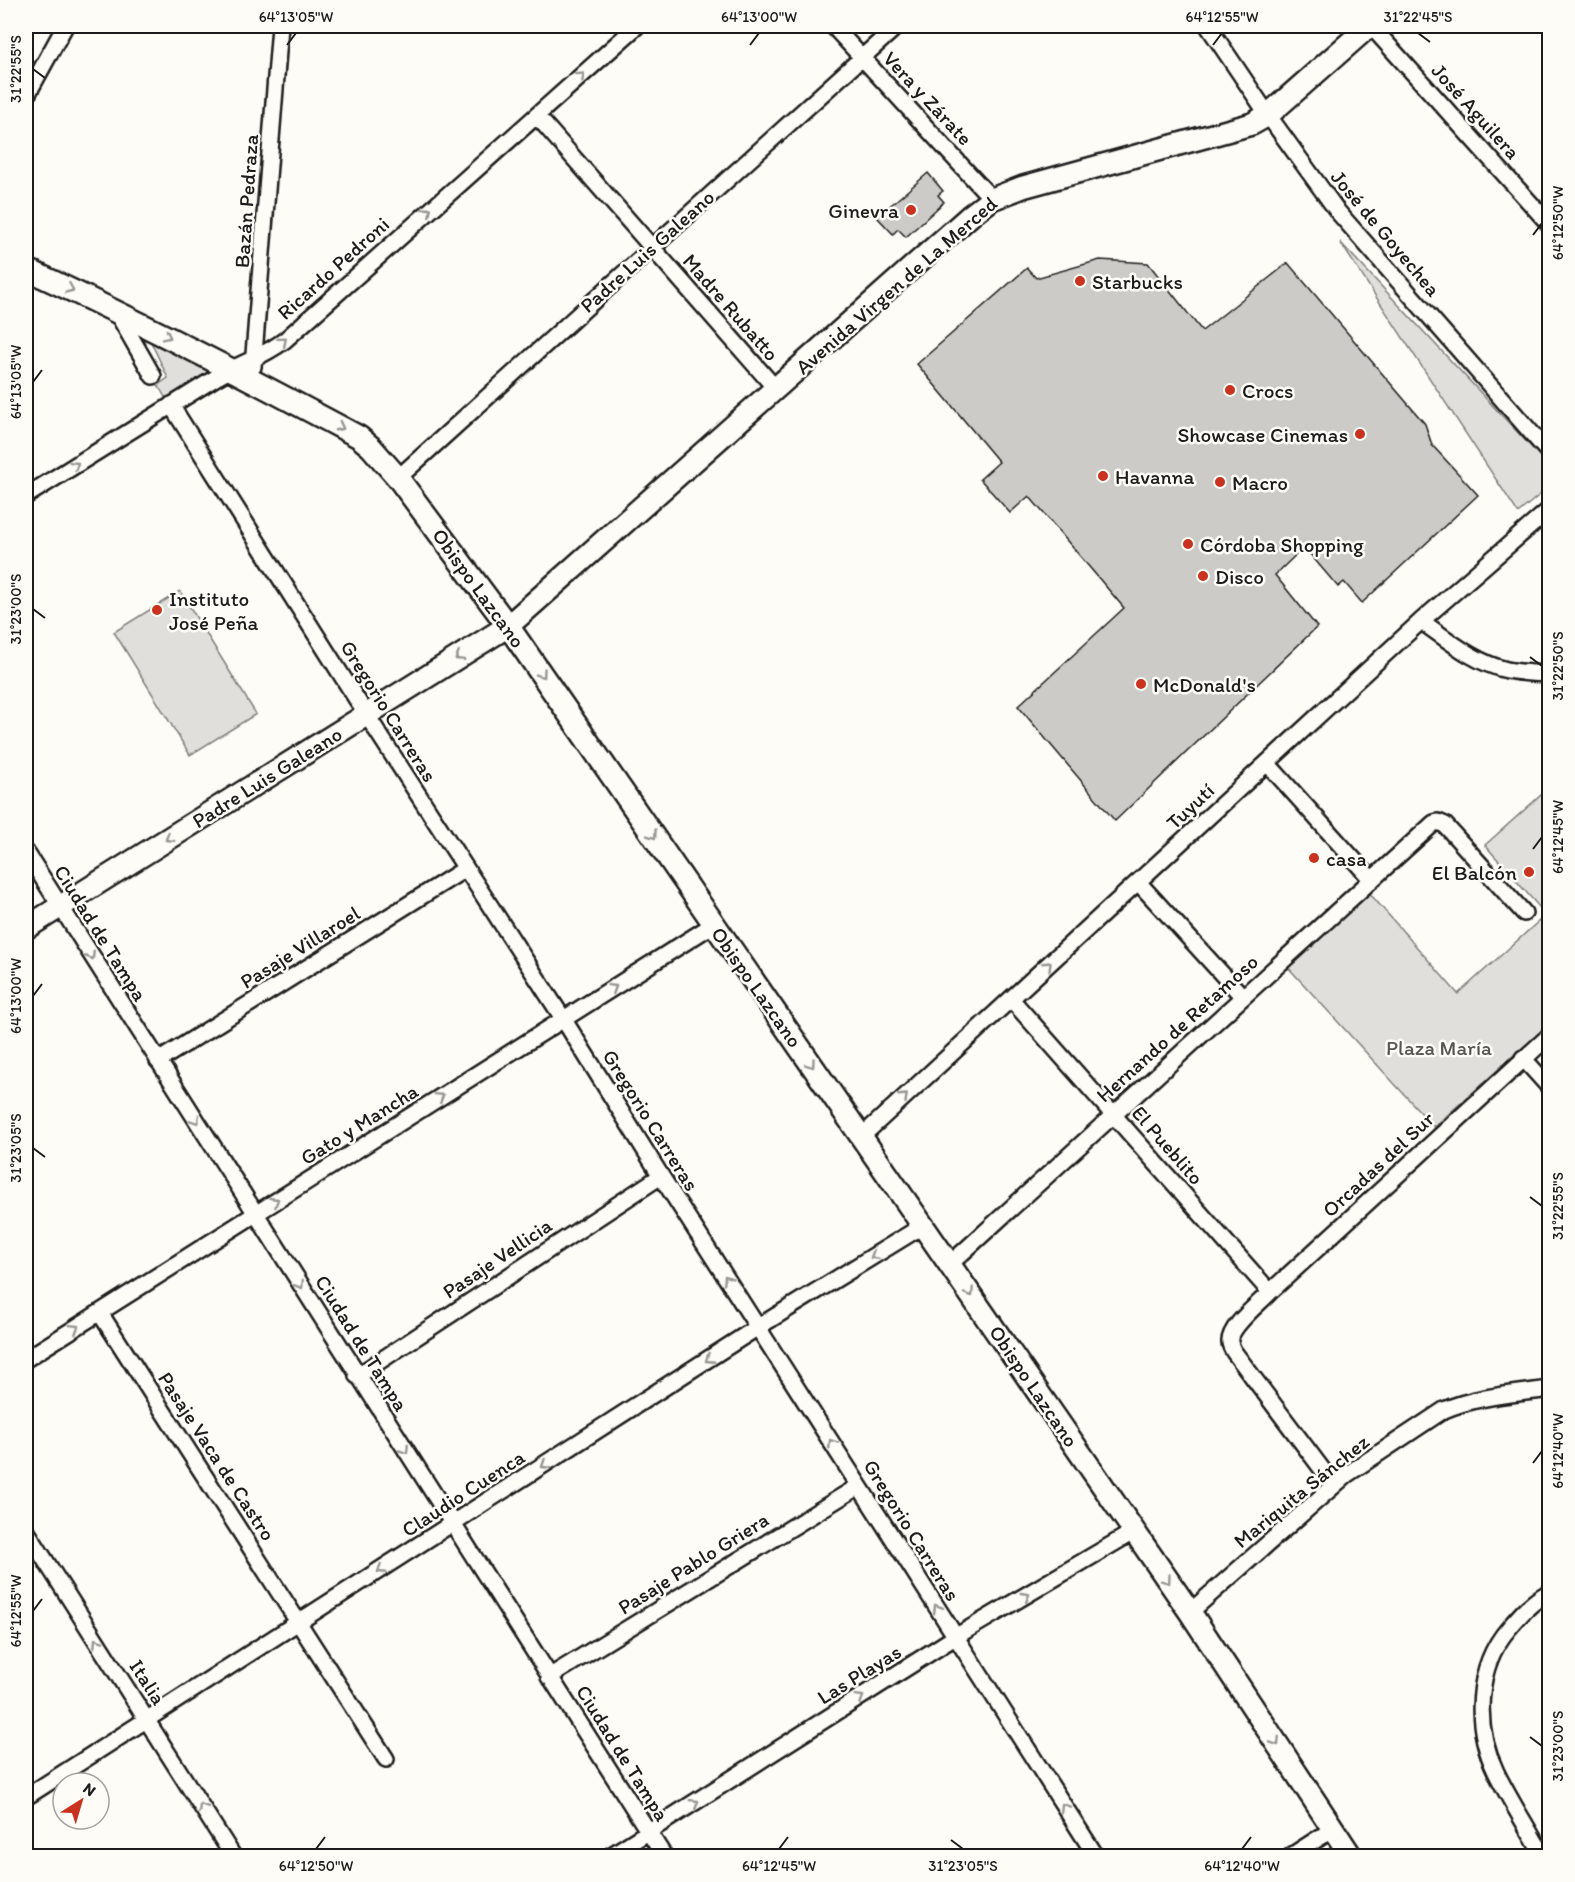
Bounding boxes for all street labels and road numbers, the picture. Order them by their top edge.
street label: Vera y Zárate [878,46,978,150]
street label: José Aguilera [1426,58,1526,164]
street label: Bazán Pedraza [229,133,263,269]
street label: José de Goyechea [1326,165,1446,301]
street label: Padre Luis Galeano [575,184,719,318]
street label: Avenida Virgen de La Merced [790,190,1002,379]
street label: Ricardo Pedroni [272,211,394,325]
street label: Madre Rubatto [678,248,784,366]
street label: Obispo Lazcano [427,523,531,653]
street label: Gregorio Carreras [335,636,443,786]
street label: Padre Luis Galeano [187,721,347,833]
street label: Tuyutí [1161,777,1220,834]
street label: Ciudad de Tampa [49,860,153,1006]
street label: Pasaje Villaroel [236,900,365,994]
street label: Obispo Lazcano [706,922,808,1052]
street label: Hernando de Retamoso [1091,949,1263,1107]
street label: Gregorio Carreras [597,1045,705,1195]
street label: Gato y Mancha [296,1078,422,1170]
street label: El Pueblito [1127,1100,1209,1190]
street label: Orcadas del Sur [1317,1105,1440,1222]
street label: Pasaje Vellicia [438,1212,557,1304]
street label: Ciudad de Tampa [310,1270,414,1416]
street label: Obispo Lazcano [984,1320,1084,1452]
street label: Pasaje Vaca de Castro [153,1367,281,1545]
street label: Mariquita Sánchez [1228,1429,1374,1553]
street label: Claudio Cuenca [397,1444,529,1542]
street label: Gregorio Carreras [858,1455,966,1605]
street label: Pasaje Pablo Griera [613,1507,773,1619]
street label: Las Playas [812,1638,906,1710]
street label: Italia [124,1655,172,1709]
street label: Ciudad de Tampa [571,1680,675,1826]

